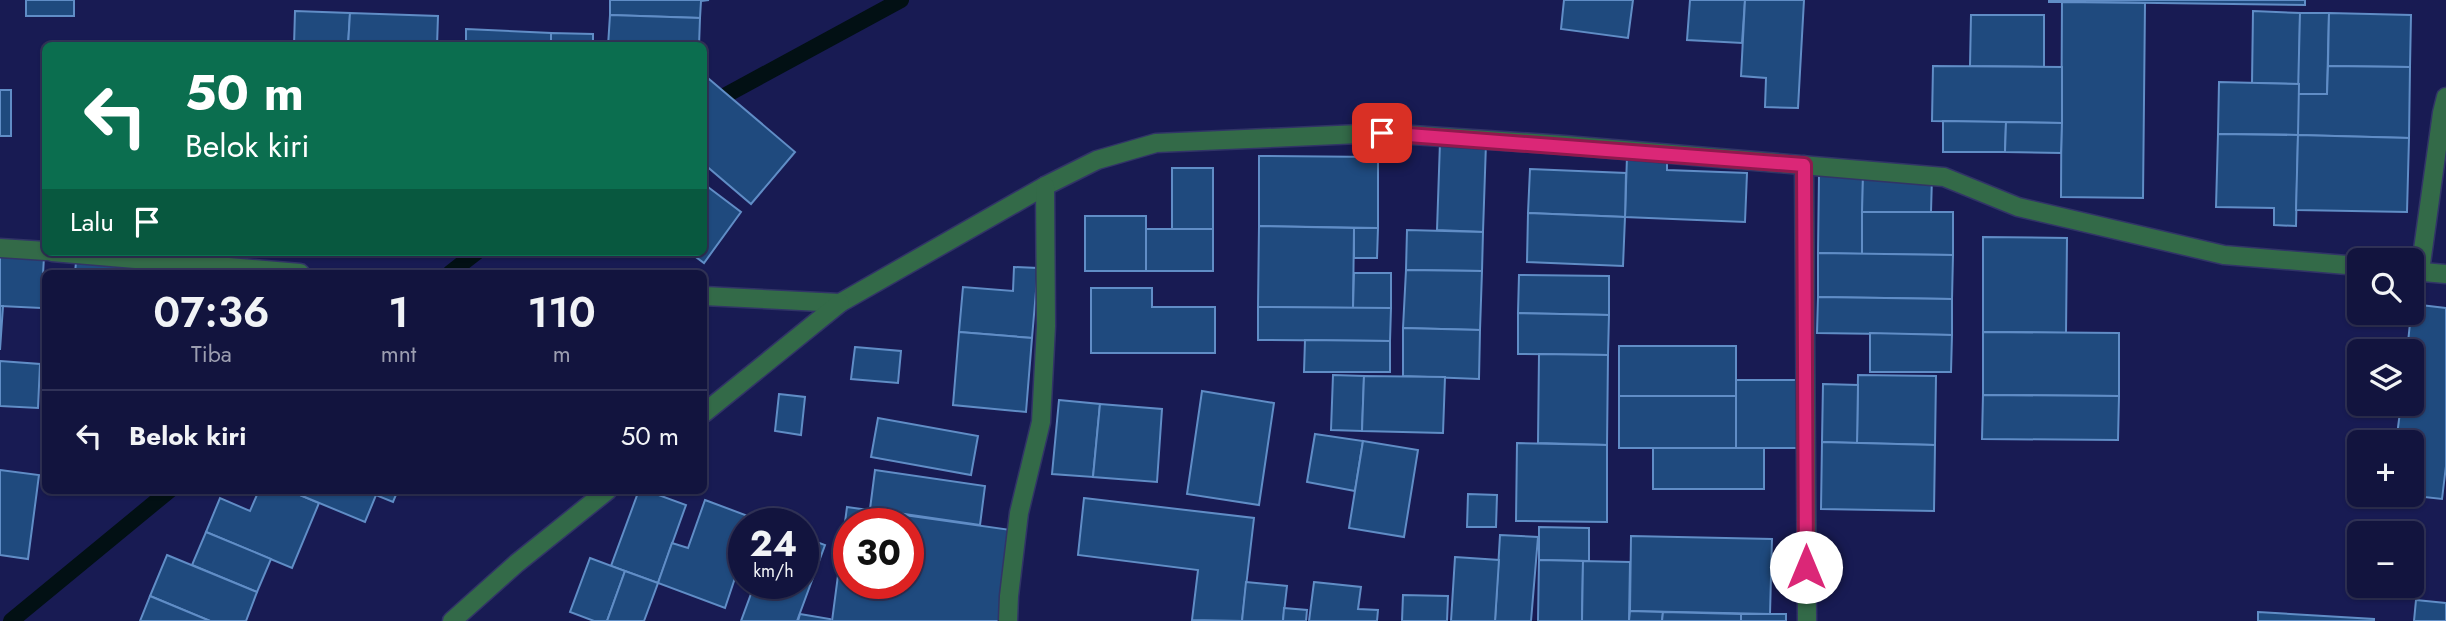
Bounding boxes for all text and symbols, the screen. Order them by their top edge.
text: 50 m [185,58,304,128]
icon: left [70,70,161,161]
pin [1352,103,1412,163]
icon: arrive [1363,114,1401,152]
text: Belok kiri [185,123,310,169]
text: Lalu [70,203,114,241]
icon: arrive [128,203,166,241]
map controls [2347,248,2424,598]
button: search [2347,248,2424,325]
text: 07:36 [153,282,270,343]
text: 1 [388,282,409,343]
text: 110 [528,282,596,343]
text: Tiba [191,337,232,371]
text: mnt [381,337,416,371]
text: m [553,337,571,371]
button: layers [2347,339,2424,416]
icon: left [70,417,108,455]
text: Belok kiri [129,417,246,455]
text: 50 m [621,417,679,455]
button: + [2347,430,2424,507]
speed limit sign: 30 [833,508,924,599]
text: 24 [750,519,797,569]
button: − [2347,521,2424,598]
position arrow [1769,530,1843,604]
text: km/h [753,558,794,584]

